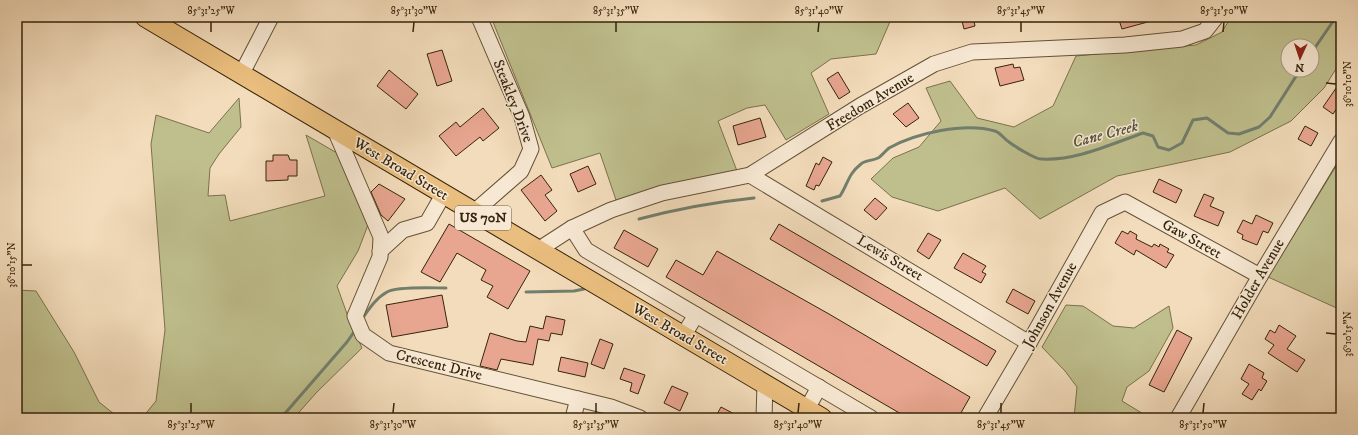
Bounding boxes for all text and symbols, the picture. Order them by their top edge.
text: 85°31'25"W [187,5,235,17]
text: 85°31'30"W [391,5,438,17]
text: 85°31'35"W [593,5,640,17]
text: 85°31'40"W [795,5,844,17]
text: 85°31'45"W [997,5,1046,17]
text: 85°31'50"W [1200,5,1249,17]
north arrow [1280,38,1320,78]
street label: Steakley Drive [489,57,537,145]
text: N [1295,60,1304,74]
text: 36°10'10"N [1342,61,1354,107]
street label: Freedom Avenue [823,68,917,136]
water label: Cane Creek [1070,116,1140,152]
street label: West Broad Street [349,133,452,205]
road number: US 70N [455,206,511,230]
street label: Gaw Street [1159,215,1225,263]
street label: Lewis Street [853,231,927,285]
street label: Holder Avenue [1227,235,1289,323]
text: 36°10'15"N [6,242,18,288]
street label: Johnson Avenue [1018,259,1081,353]
street label: West Broad Street [628,298,731,369]
text: 36°10'15"N [1342,311,1354,357]
street label: Crescent Drive [394,345,484,385]
text: 85°31'25"W [167,419,215,431]
text: 85°31'30"W [370,419,417,431]
text: 85°31'35"W [573,419,620,431]
text: 85°31'40"W [774,419,823,431]
text: 85°31'45"W [977,419,1026,431]
text: 85°31'50"W [1179,419,1228,431]

